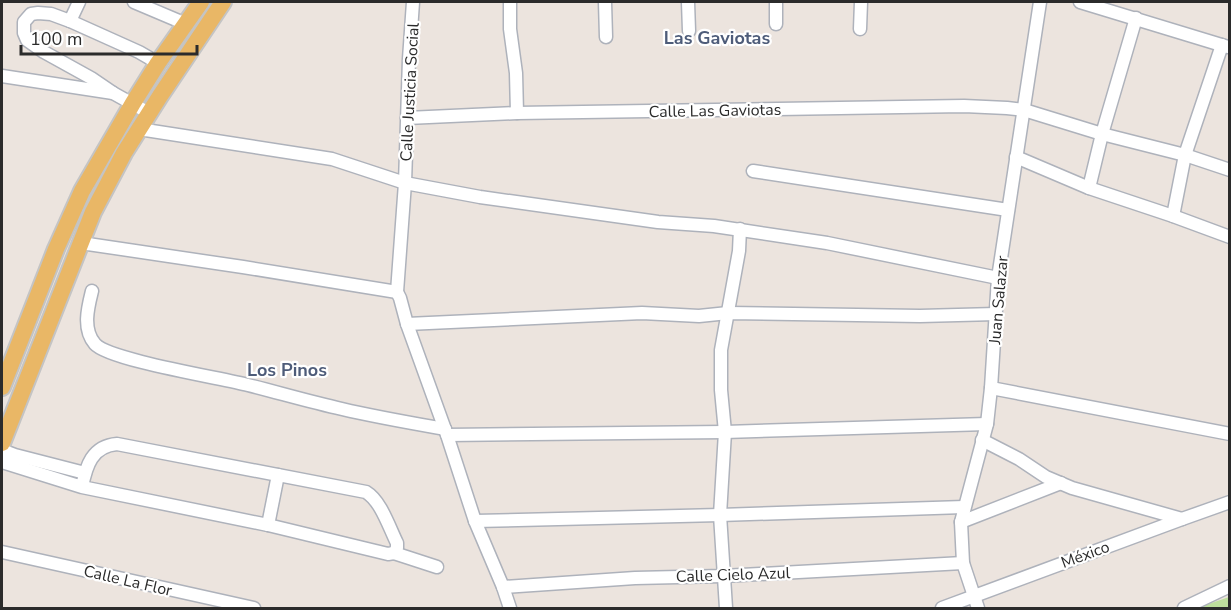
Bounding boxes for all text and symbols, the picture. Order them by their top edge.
scale bar [21,18,196,56]
street label: Calle Justicia Social [395,22,425,162]
district label: Las Gaviotas [664,26,770,50]
text: 100 m [30,27,82,51]
street label: Calle Las Gaviotas [649,99,781,123]
street label: Juan Salazar [984,255,1014,346]
district label: Los Pinos [247,358,327,382]
street label: México [1058,536,1113,574]
street label: Calle La Flor [81,560,175,602]
street label: Calle Cielo Azul [675,562,791,588]

